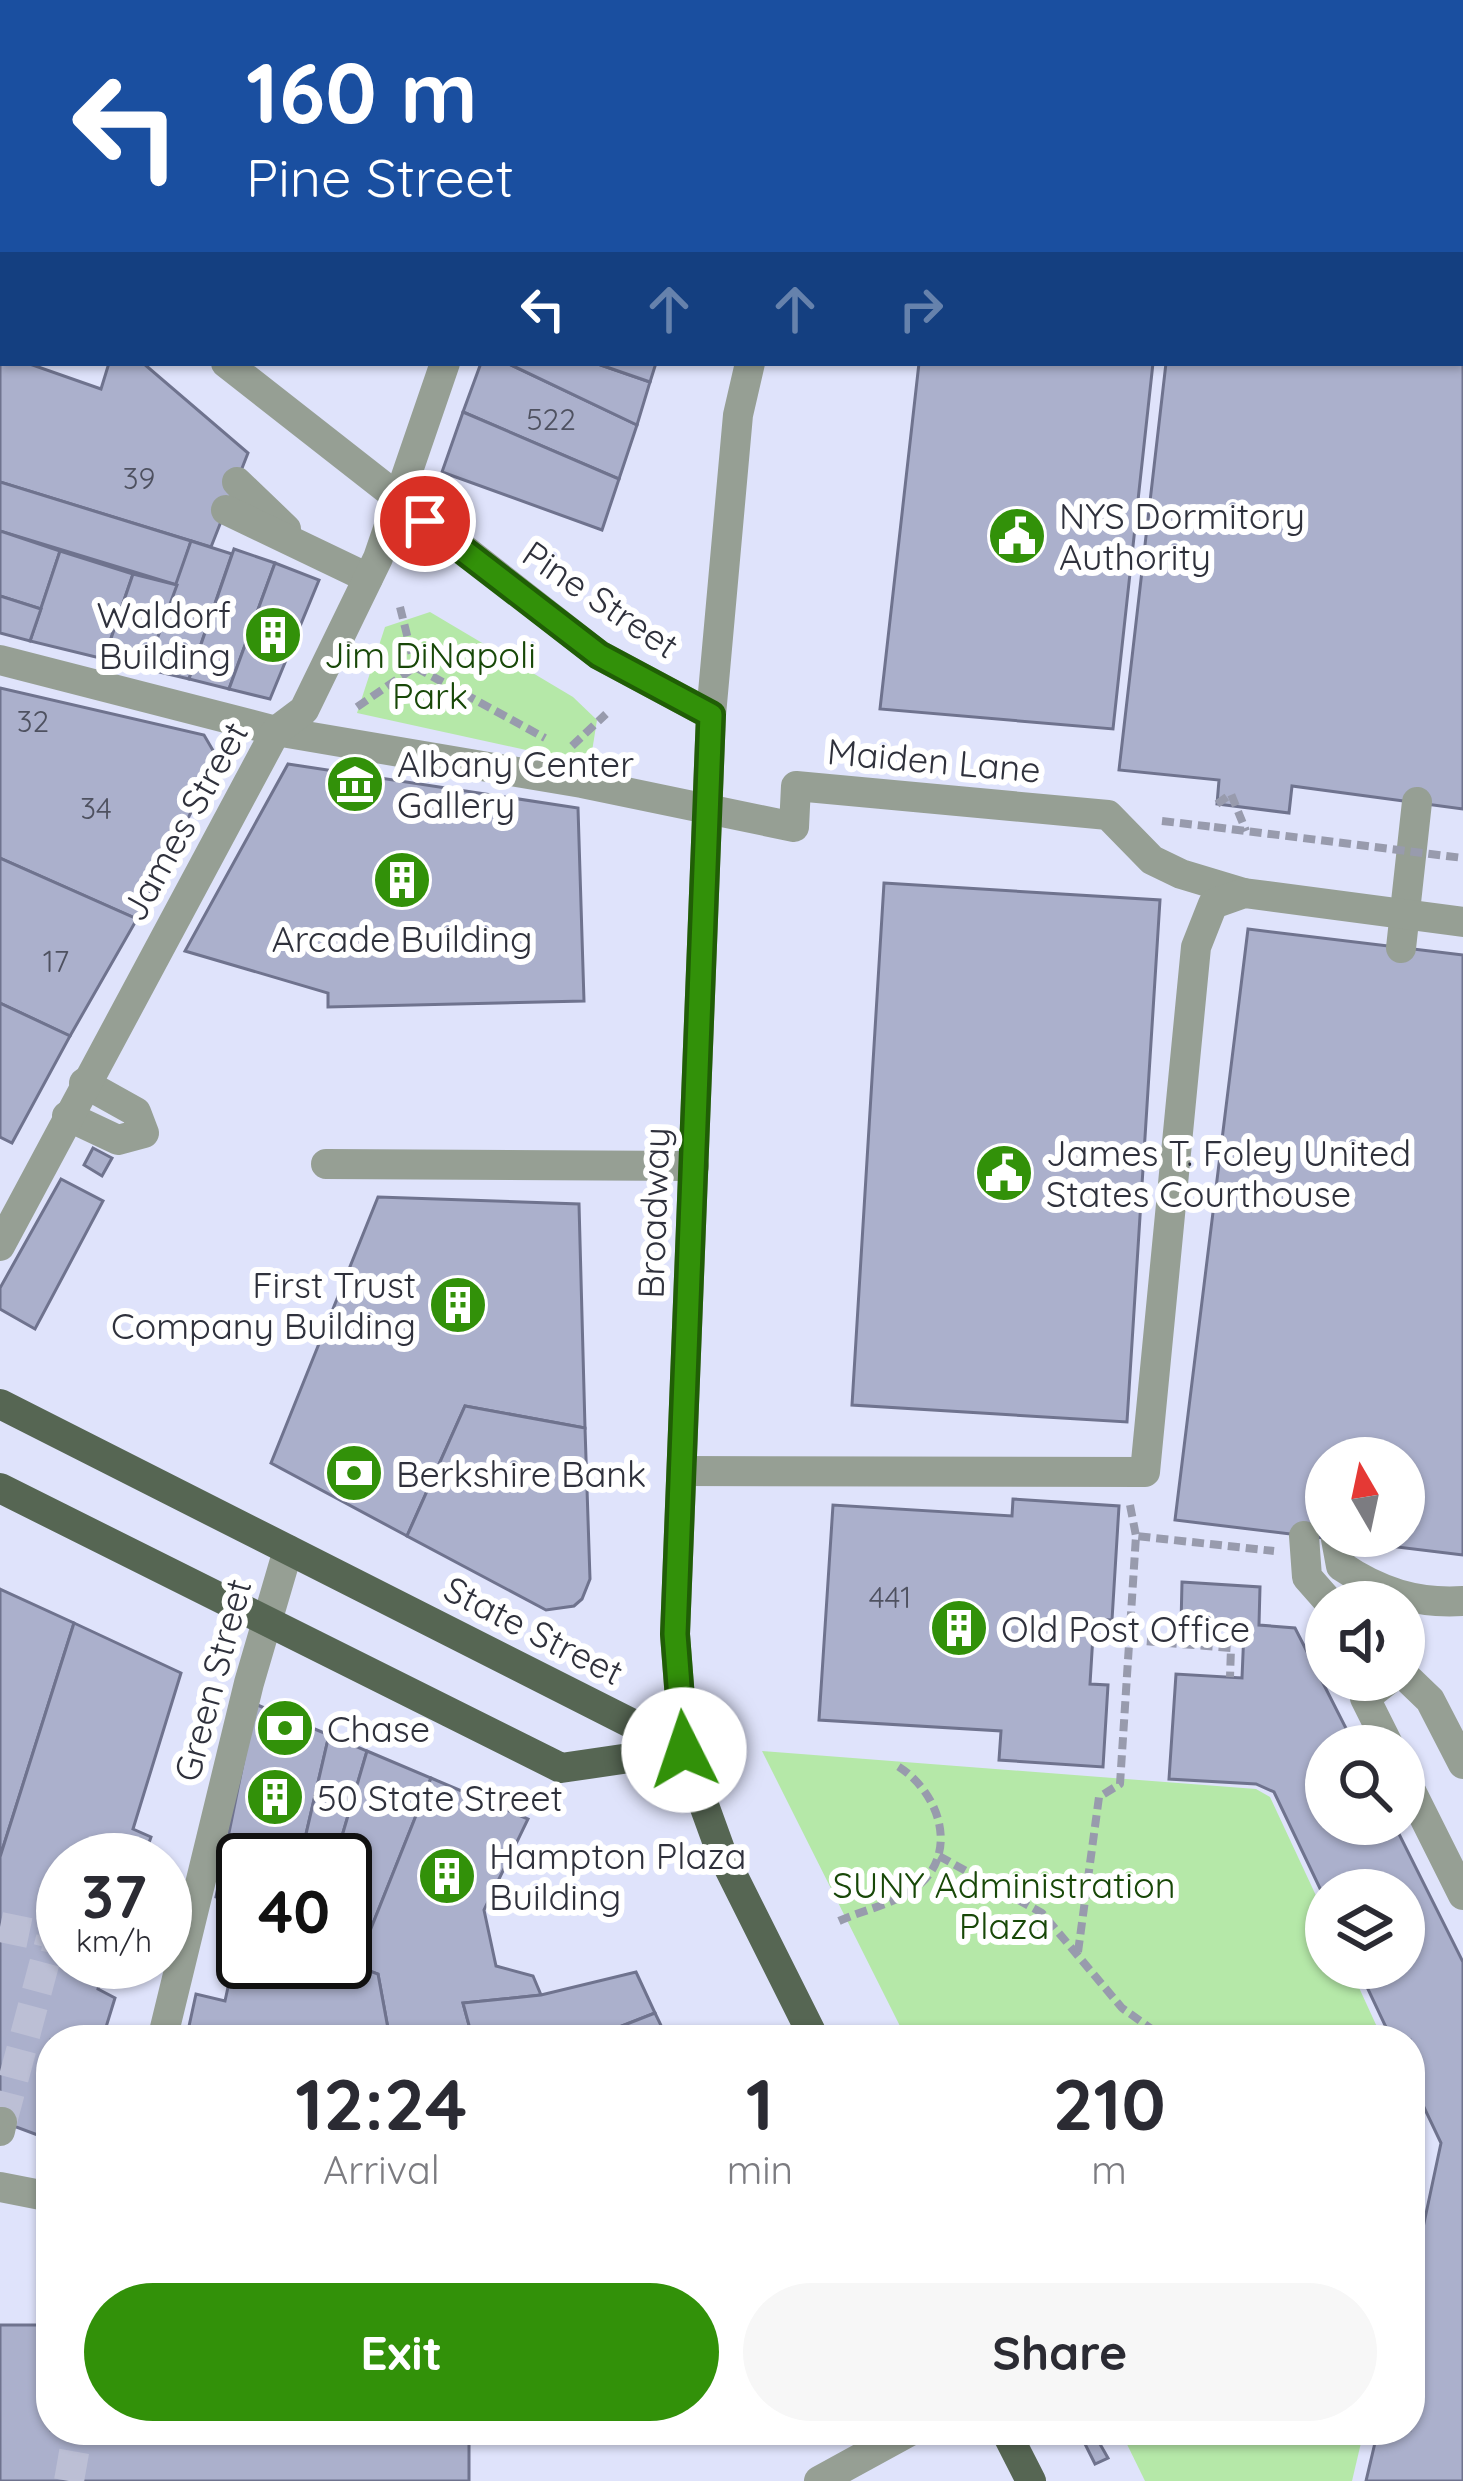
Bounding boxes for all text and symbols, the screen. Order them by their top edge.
text: 160 m [246,39,478,144]
icon: left [48,48,204,204]
text: Pine Street [246,143,514,211]
icon: left [510,276,576,342]
icon: ahead [636,276,702,342]
icon: ahead [762,276,828,342]
icon: right [888,276,954,342]
house number: 522 [526,400,576,438]
house number: 39 [123,459,155,497]
pin [374,470,476,572]
icon: arrive [392,488,458,554]
place label: NYS Dormitory Authority [1059,493,1305,579]
public building icon: NYS Dormitory Authority [986,505,1048,567]
street label: Pine Street [514,530,688,668]
place label: Waldorf Building [96,592,231,678]
building icon: Waldorf Building [242,604,304,666]
park label: Jim DiNapoli Park [324,632,536,718]
house number: 32 [17,702,49,740]
street label: James Street [111,714,257,928]
street label: Maiden Lane [825,728,1043,792]
place label: Albany Center Gallery [397,741,634,827]
museum icon: Albany Center Gallery [324,753,386,815]
house number: 34 [80,789,112,827]
building icon: Arcade Building [371,849,433,911]
place label: Arcade Building [271,916,533,961]
house number: 17 [43,942,69,980]
street label: Broadway [628,1127,678,1299]
place label: James T. Foley United States Courthouse [1046,1130,1411,1216]
public building icon: James T. Foley United States Courthouse [973,1142,1035,1204]
place label: First Trust Company Building [111,1262,416,1348]
building icon: First Trust Company Building [427,1274,489,1336]
north arrow [1305,1437,1425,1557]
map controls [1305,1437,1425,1989]
bank icon: Berkshire Bank [323,1442,385,1504]
place label: Berkshire Bank [396,1451,646,1496]
street label: State Street [437,1566,631,1694]
street label: Green Street [163,1574,261,1786]
house number: 441 [869,1578,911,1616]
button: sound [1305,1581,1425,1701]
building icon: Old Post Office [928,1597,990,1659]
place label: Old Post Office [1001,1606,1250,1651]
position arrow [621,1687,747,1813]
bank icon: Chase [254,1697,316,1759]
place label: Chase [327,1706,430,1751]
button: search [1305,1725,1425,1845]
building icon: 50 State Street [244,1766,306,1828]
place label: 50 State Street [317,1775,563,1820]
speed limit sign: 40 [216,1833,372,1989]
place label: Hampton Plaza Building [489,1833,746,1919]
building icon: Hampton Plaza Building [416,1845,478,1907]
text: 37 [81,1858,147,1933]
park label: SUNY Administration Plaza [832,1862,1176,1948]
button: layers [1305,1869,1425,1989]
text: km/h [76,1922,152,1960]
text: 12:24 [295,2058,467,2148]
text: 1 [746,2058,774,2148]
text: 210 [1052,2058,1166,2148]
text: Arrival [323,2145,440,2194]
text: min [727,2145,793,2194]
text: m [1091,2145,1127,2194]
button: Exit [84,2283,719,2421]
button: Share [743,2283,1377,2421]

